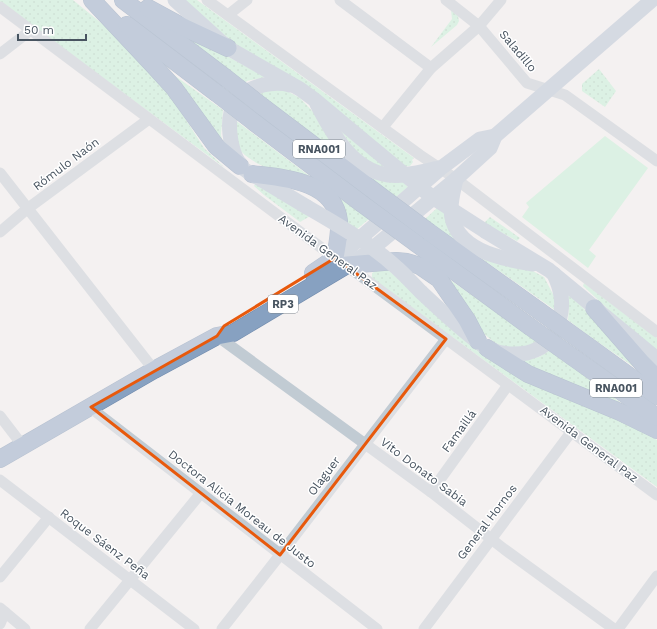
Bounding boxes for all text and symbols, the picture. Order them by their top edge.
scale bar [18,16,86,42]
text: 50 m [24,23,54,37]
street label: Saladillo [497,27,539,75]
street label: Rómulo Naón [30,135,102,193]
road number: RNA001 [293,140,345,158]
street label: Avenida General Paz [276,211,380,293]
road number: RP3 [268,295,298,313]
road number: RNA001 [590,379,642,397]
street label: Avenida General Paz [537,403,641,485]
street label: Famaillá [439,407,479,455]
street label: Vito Donato Sabia [378,435,470,509]
street label: Doctora Alicia Moreau de Justo [166,447,318,571]
street label: Olaguer [305,454,343,498]
street label: General Hornos [454,482,520,562]
street label: Roque Sáenz Peña [57,506,153,582]

